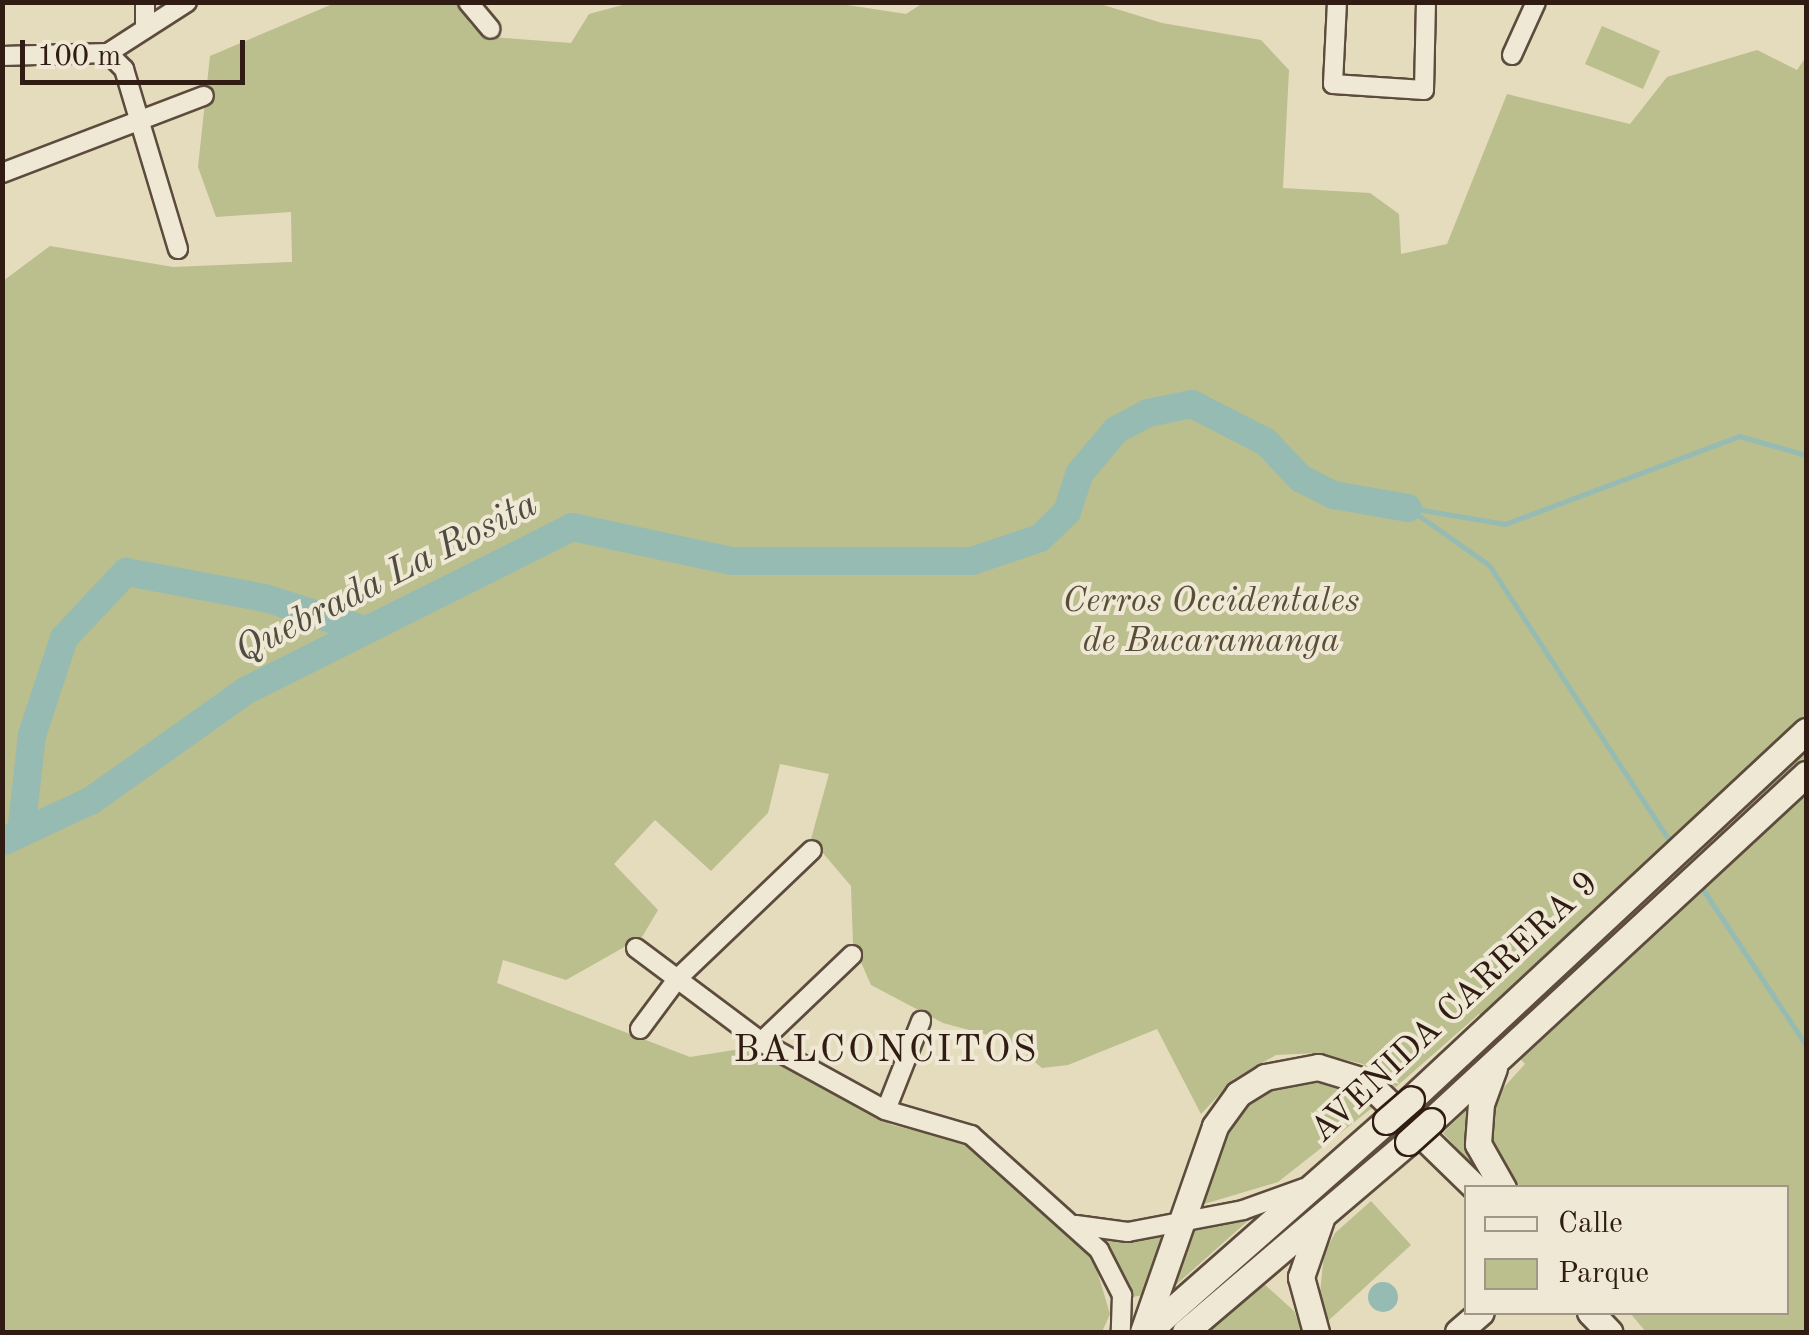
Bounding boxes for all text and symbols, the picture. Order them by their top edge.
scale bar [25,20,250,82]
text: 100 m [37,42,121,72]
water label: Quebrada La Rosita [228,483,546,675]
park label: Cerros Occidentales de Bucaramanga [1063,581,1359,663]
street label: AVENIDA CARRERA 9 [1302,863,1608,1153]
district label: BALCONCITOS [733,1029,1039,1075]
legend [1464,1185,1789,1315]
text: Calle [1558,1209,1623,1239]
text: Parque [1558,1259,1649,1289]

